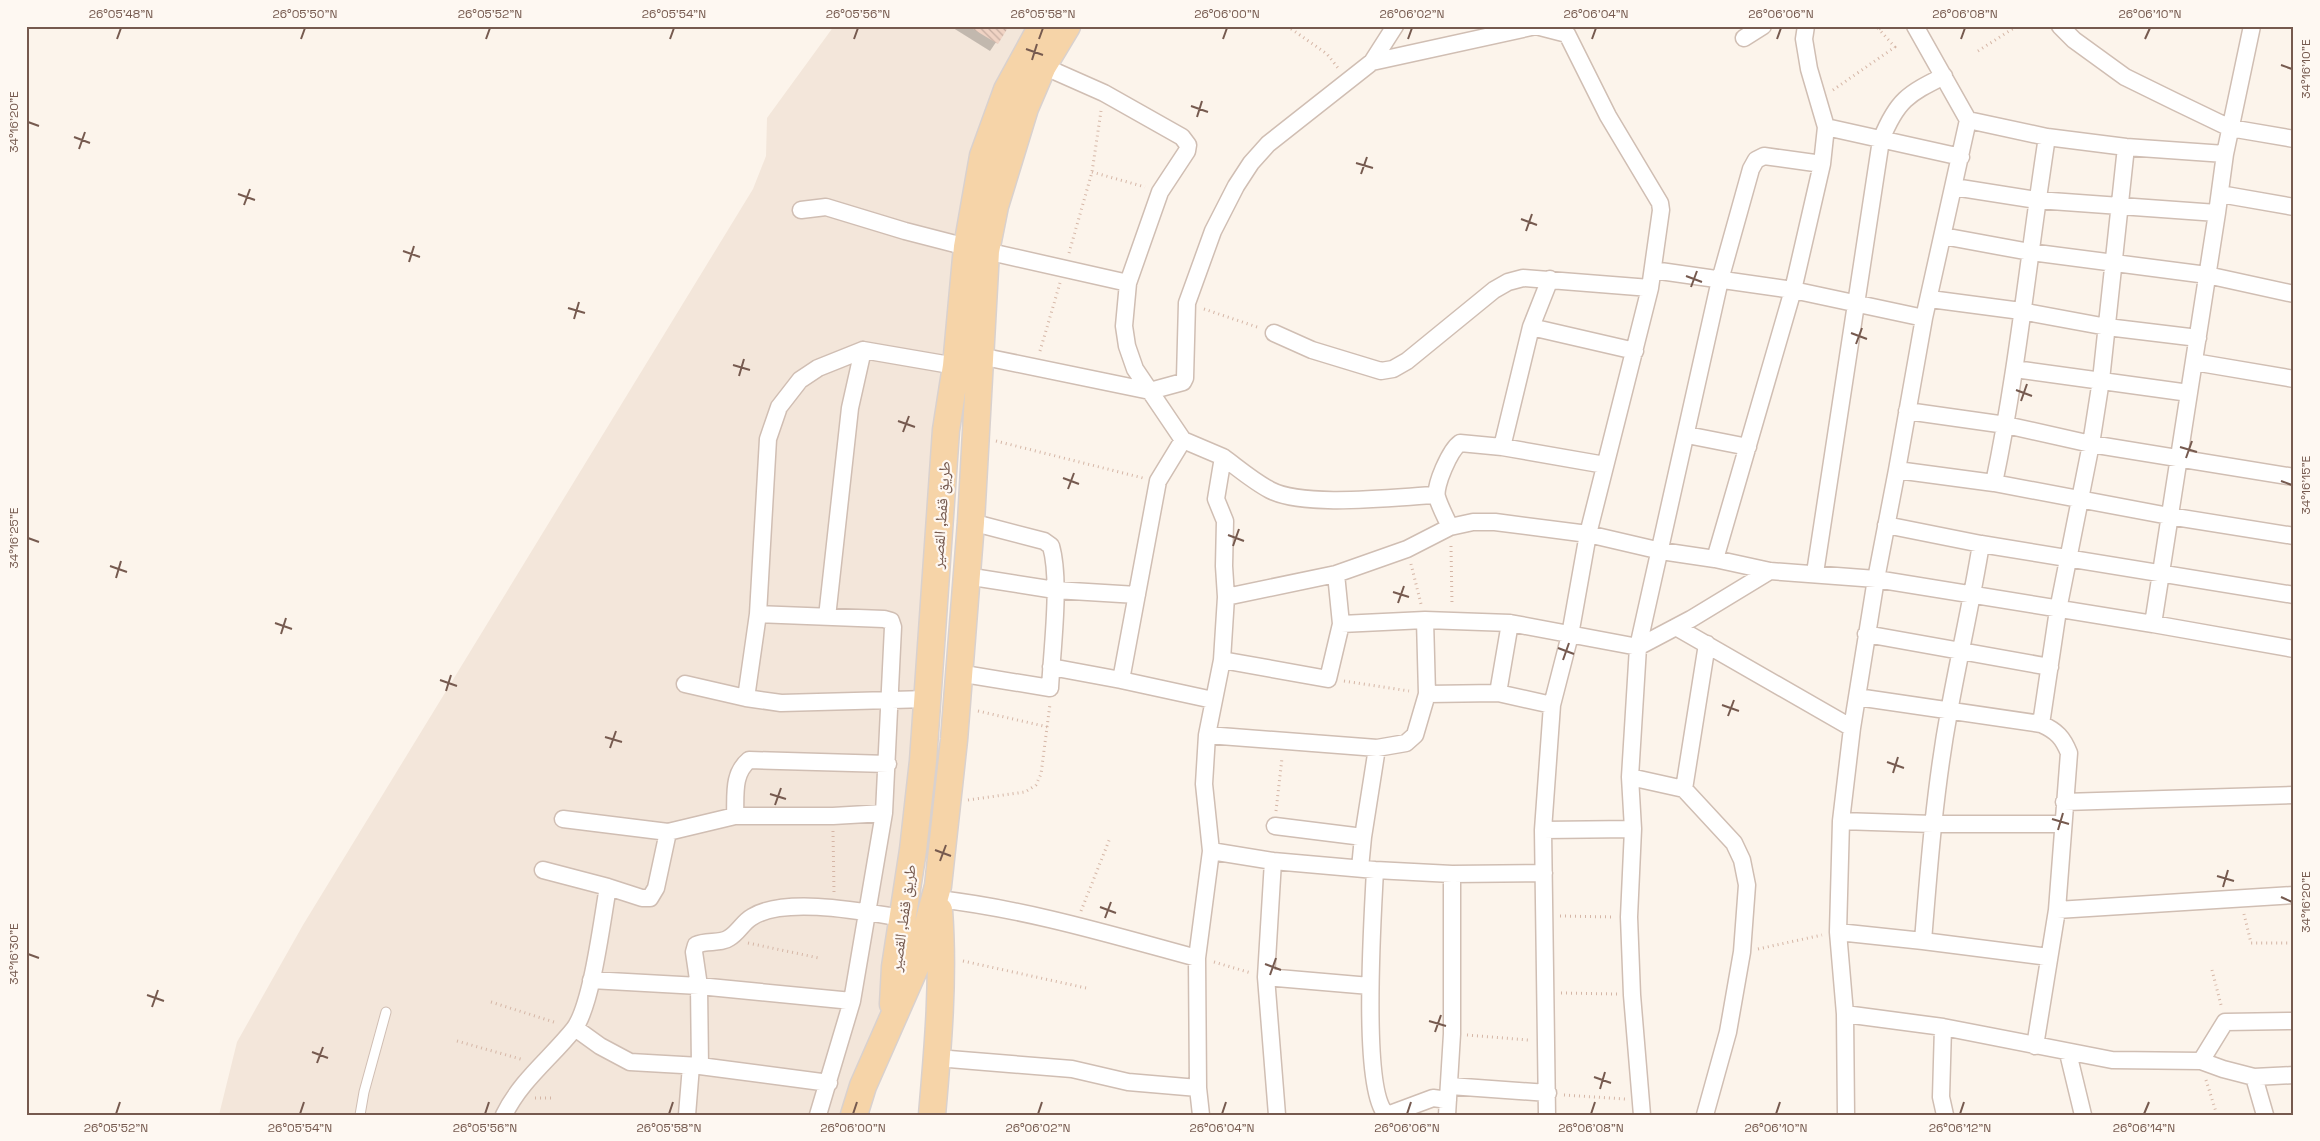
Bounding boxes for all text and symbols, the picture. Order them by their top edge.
text: 26°05'48"N [89,6,153,22]
text: 26°05'50"N [273,6,338,22]
text: 26°05'52"N [458,6,522,22]
text: 26°05'54"N [642,6,706,22]
text: 26°05'56"N [826,6,890,22]
text: 26°05'58"N [1011,6,1075,22]
text: 26°06'00"N [1194,6,1260,22]
text: 26°06'02"N [1379,6,1445,22]
text: 26°06'04"N [1563,6,1629,22]
text: 26°06'06"N [1748,6,1814,22]
text: 26°06'08"N [1932,6,1998,22]
text: 26°06'10"N [2119,6,2181,22]
text: 34°16'10"E [2298,39,2314,99]
text: 34°16'20"E [6,91,22,153]
text: 34°16'15"E [2298,455,2314,514]
street label: طريق قفط, القصير [927,460,955,571]
text: 34°16'25"E [6,507,22,568]
street label: طريق قفط, القصير [885,863,921,974]
text: 34°16'20"E [2298,871,2314,933]
text: 34°16'30"E [6,923,22,985]
text: 26°05'52"N [84,1120,148,1136]
text: 26°05'54"N [268,1120,332,1136]
text: 26°05'56"N [453,1120,517,1136]
text: 26°05'58"N [637,1120,701,1136]
text: 26°06'00"N [820,1120,886,1136]
text: 26°06'02"N [1005,1120,1071,1136]
text: 26°06'04"N [1189,1120,1255,1136]
text: 26°06'06"N [1374,1120,1440,1136]
text: 26°06'08"N [1558,1120,1624,1136]
text: 26°06'10"N [1745,1120,1807,1136]
text: 26°06'12"N [1929,1120,1991,1136]
text: 26°06'14"N [2113,1120,2175,1136]

